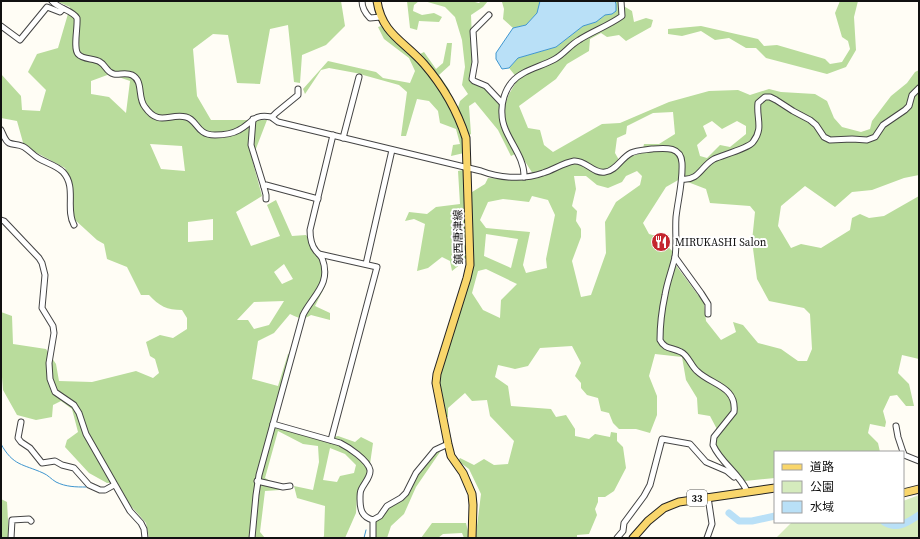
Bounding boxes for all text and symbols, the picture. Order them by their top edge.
street label: 鎮西唐津線 [451,209,466,265]
restaurant icon: MIRUKASHI Salon [650,231,672,253]
place label: MIRUKASHI Salon [675,235,767,250]
legend [774,451,904,523]
text: 道路 [810,459,834,475]
text: 公園 [810,479,834,495]
road number: 33 [687,490,707,506]
text: 水域 [810,499,834,515]

